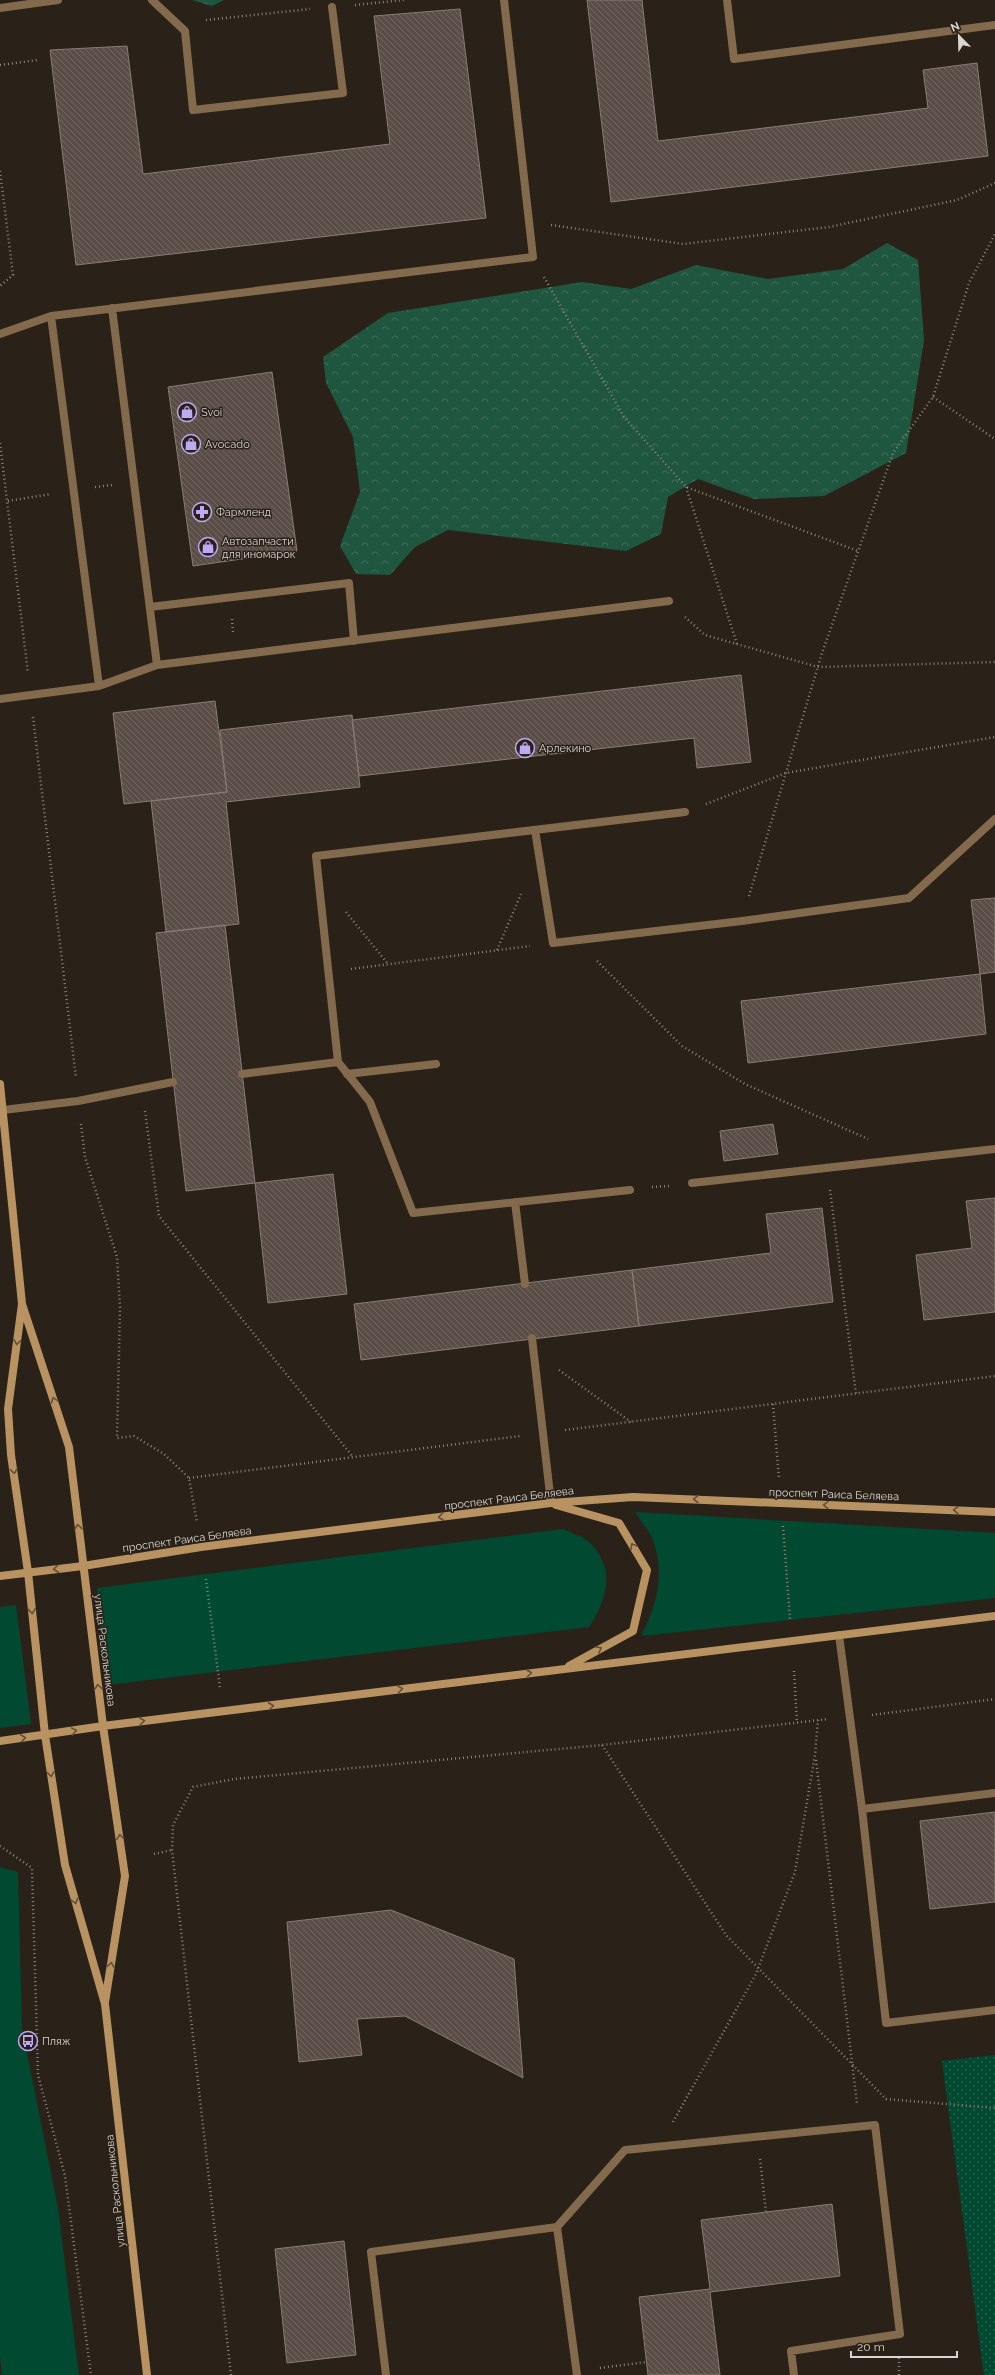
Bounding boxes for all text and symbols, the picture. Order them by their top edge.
north arrow [939,16,979,56]
text: N [949,20,962,35]
shop icon: Svoi [176,401,198,423]
place label: Svoi [201,406,222,419]
shop icon: Avocado [180,433,202,455]
place label: Avocado [205,438,250,451]
pharmacy icon: Фармленд [191,501,213,523]
place label: Фармленд [216,506,271,519]
place label: Автозапчасти для иномарок [222,535,296,561]
shop icon: Автозапчасти для иномарок [197,536,219,558]
shop icon: Арлекино [514,737,536,759]
place label: Арлекино [539,742,592,755]
one-way arrow [13,1339,22,1345]
one-way arrow [50,1397,59,1404]
one-way arrow [9,1468,18,1475]
street label: проспект Раиса Беляева [444,1484,574,1513]
street label: проспект Раиса Беляева [769,1486,899,1503]
one-way arrow [693,1495,699,1504]
one-way arrow [823,1501,829,1509]
one-way arrow [953,1506,959,1515]
one-way arrow [438,1512,444,1521]
one-way arrow [74,1524,83,1530]
street label: проспект Раиса Беляева [122,1524,252,1555]
one-way arrow [630,1543,637,1550]
one-way arrow [53,1565,59,1574]
street label: улица Раскольникова [91,1593,118,1707]
one-way arrow [28,1608,37,1614]
one-way arrow [595,1647,602,1654]
one-way arrow [526,1668,532,1677]
one-way arrow [94,1684,103,1690]
one-way arrow [397,1685,403,1694]
one-way arrow [268,1702,274,1711]
one-way arrow [139,1717,145,1726]
one-way arrow [71,1727,77,1736]
one-way arrow [20,1734,26,1743]
one-way arrow [46,1771,55,1777]
one-way arrow [116,1834,125,1840]
one-way arrow [70,1898,79,1905]
one-way arrow [106,1962,115,1969]
bus stop icon: Пляж [17,2030,39,2052]
place label: Пляж [42,2035,71,2048]
street label: улица Раскольникова [103,2134,128,2248]
scale bar [851,2333,957,2359]
text: 20 m [857,2340,885,2354]

